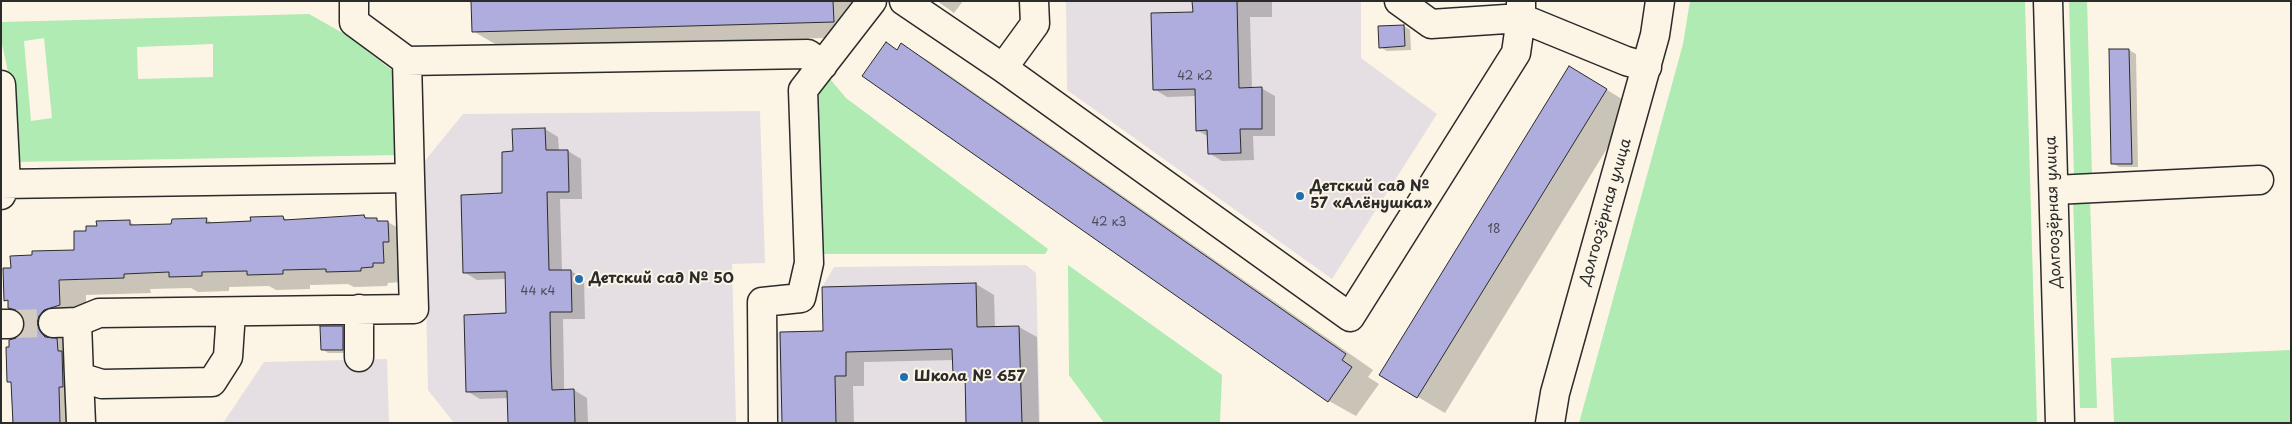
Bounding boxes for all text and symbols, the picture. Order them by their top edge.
house number: 42 к2 [1177,70,1213,84]
street label: Долгоозёрная улица [1576,136,1636,288]
street label: Долгоозёрная улица [2042,136,2066,288]
place label: Детский сад № 57 «Алёнушка» [1310,178,1432,213]
marker: Детский сад № 57 «Алёнушка» [1294,190,1306,202]
house number: 42 к3 [1092,216,1126,230]
house number: 18 [1488,223,1500,237]
place label: Детский сад № 50 [589,270,734,288]
marker: Детский сад № 50 [573,273,585,285]
house number: 44 к4 [521,285,555,299]
place label: Школа № 657 [914,368,1025,386]
marker: Школа № 657 [898,371,910,383]

